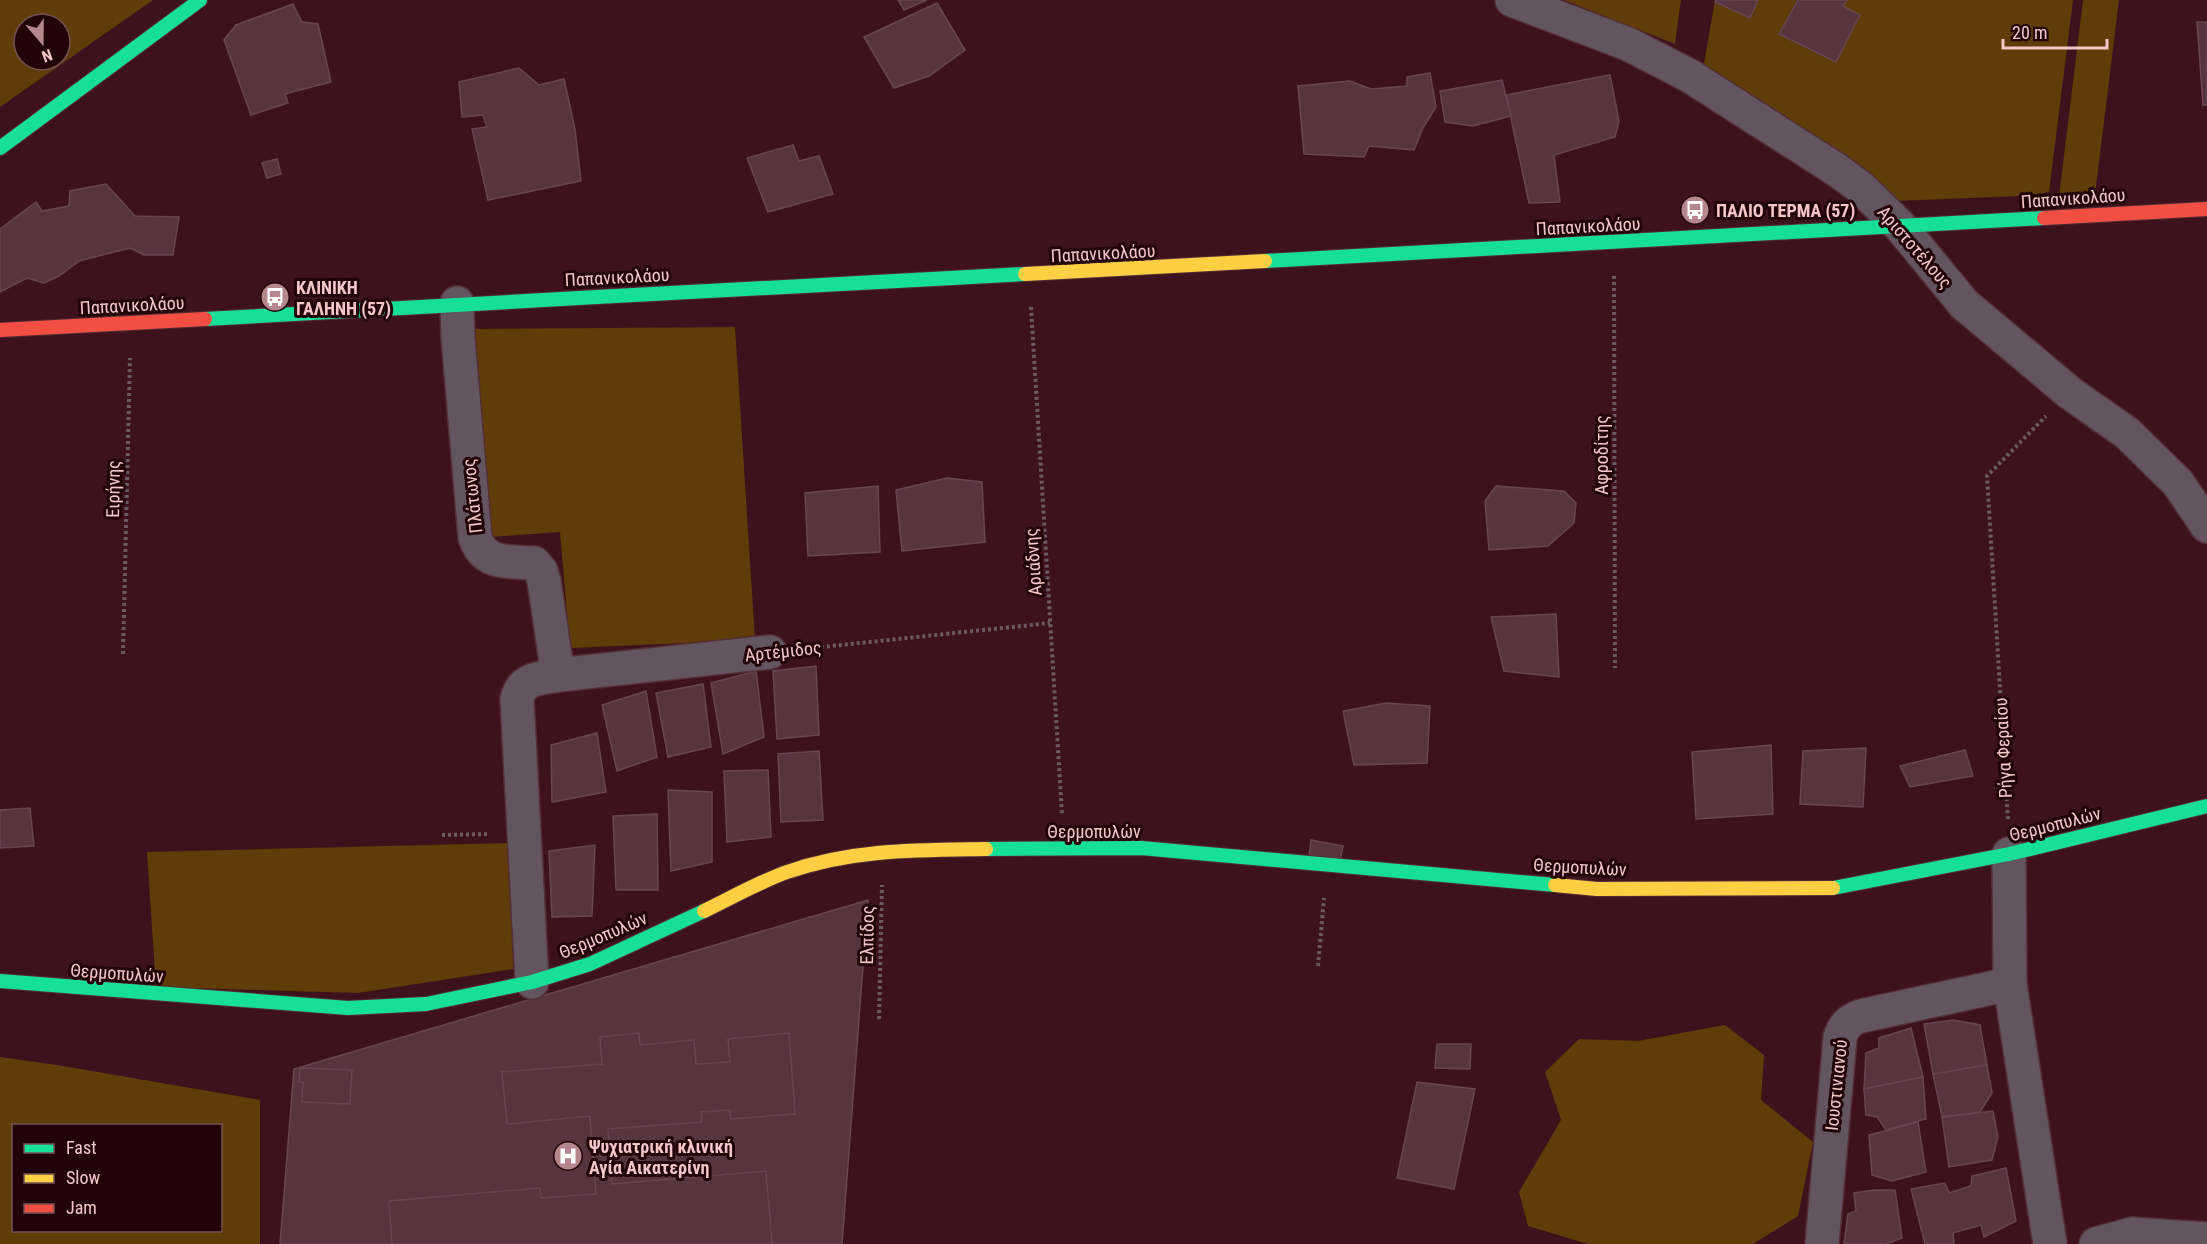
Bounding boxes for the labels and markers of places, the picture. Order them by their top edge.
bus stop icon: ΠΑΛΙΟ ΤΕΡΜΑ (57) [1679,194,1711,226]
place label: ΠΑΛΙΟ ΤΕΡΜΑ (57) [1716,200,1855,222]
place label: ΚΛΙΝΙΚΗ ΓΑΛΗΝΗ (57) [296,277,391,320]
bus stop icon: ΚΛΙΝΙΚΗ ΓΑΛΗΝΗ (57) [259,281,291,313]
place label: Ψυχιατρική κλινική Αγία Αικατερίνη [589,1136,733,1178]
hospital icon: Ψυχιατρική κλινική Αγία Αικατερίνη [552,1140,584,1172]

